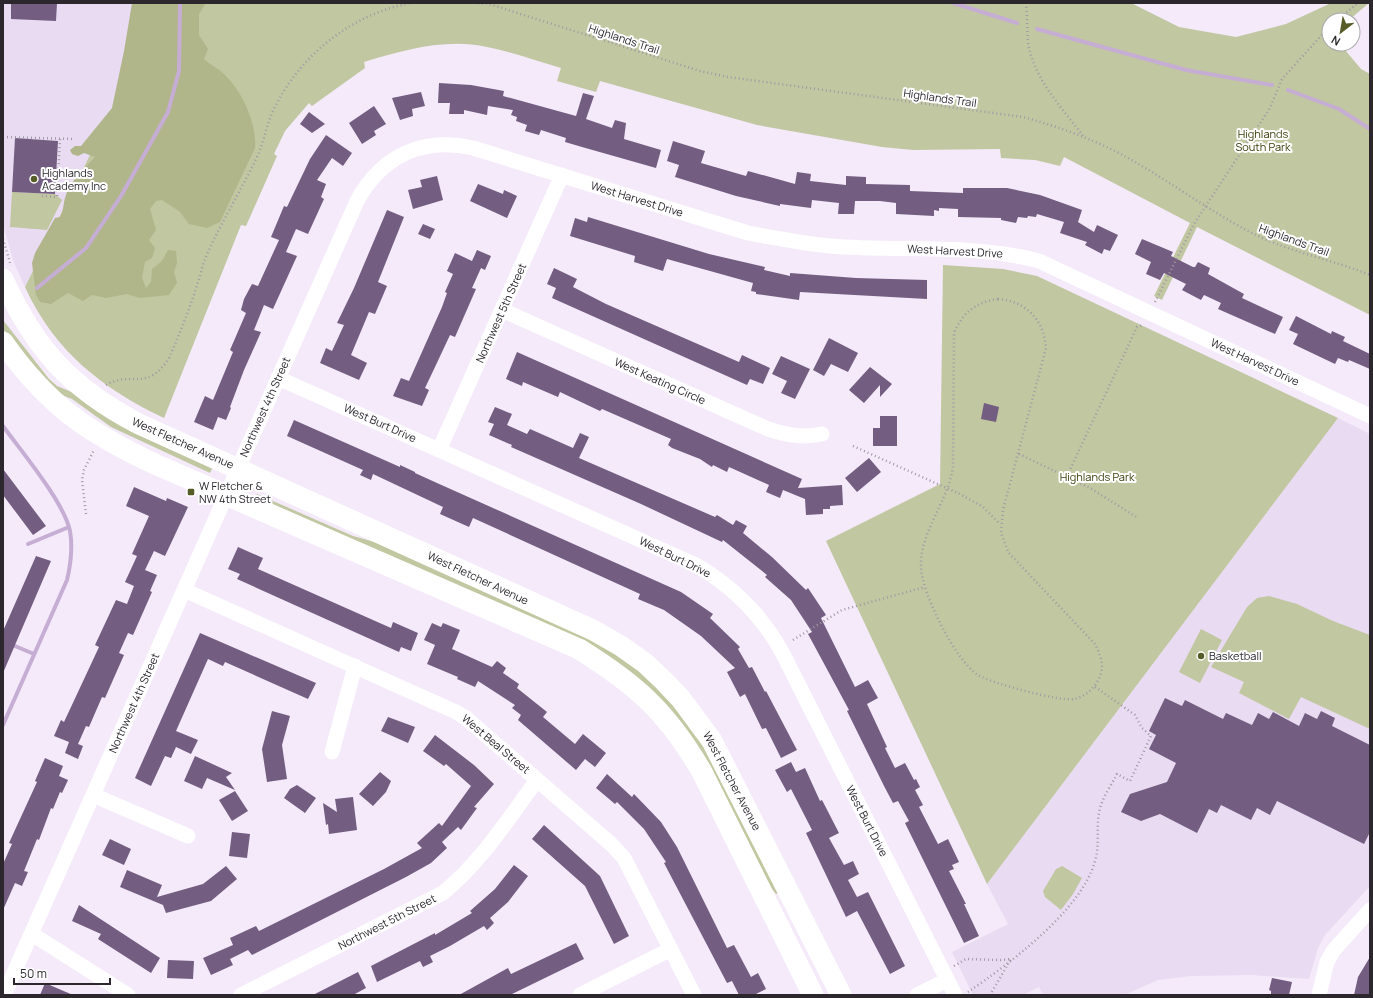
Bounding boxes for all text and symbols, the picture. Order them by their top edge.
north arrow [1321,12,1361,52]
street label: Highlands Trail [587,20,662,57]
text: N [1328,32,1343,49]
street label: Highlands Trail [902,85,978,110]
park label: Highlands South Park [1236,126,1291,154]
place label: Highlands Academy Inc [42,165,106,193]
marker: Highlands Academy Inc [29,174,39,184]
street label: West Harvest Drive [589,177,686,220]
street label: Highlands Trail [1257,220,1331,259]
street label: West Harvest Drive [907,241,1004,261]
street label: Northwest 5th Street [472,261,529,365]
street label: West Harvest Drive [1209,334,1302,389]
street label: Northwest 4th Street [236,354,293,459]
street label: West Keating Circle [612,354,709,408]
street label: West Burt Drive [342,400,419,445]
street label: West Fletcher Avenue [130,413,237,472]
park label: Highlands Park [1060,469,1135,484]
place label: W Fletcher & NW 4th Street [199,478,271,506]
marker: W Fletcher & NW 4th Street [186,487,196,497]
street label: West Burt Drive [637,533,714,581]
street label: West Fletcher Avenue [425,547,532,608]
place label: Basketball [1209,648,1262,663]
street label: Northwest 4th Street [105,650,162,755]
marker: Basketball [1196,651,1206,661]
street label: West Beal Street [459,711,534,777]
street label: West Fletcher Avenue [700,729,765,833]
street label: West Burt Drive [843,783,892,859]
street label: Northwest 5th Street [335,890,438,953]
scale bar [14,960,110,986]
text: 50 m [20,965,47,982]

